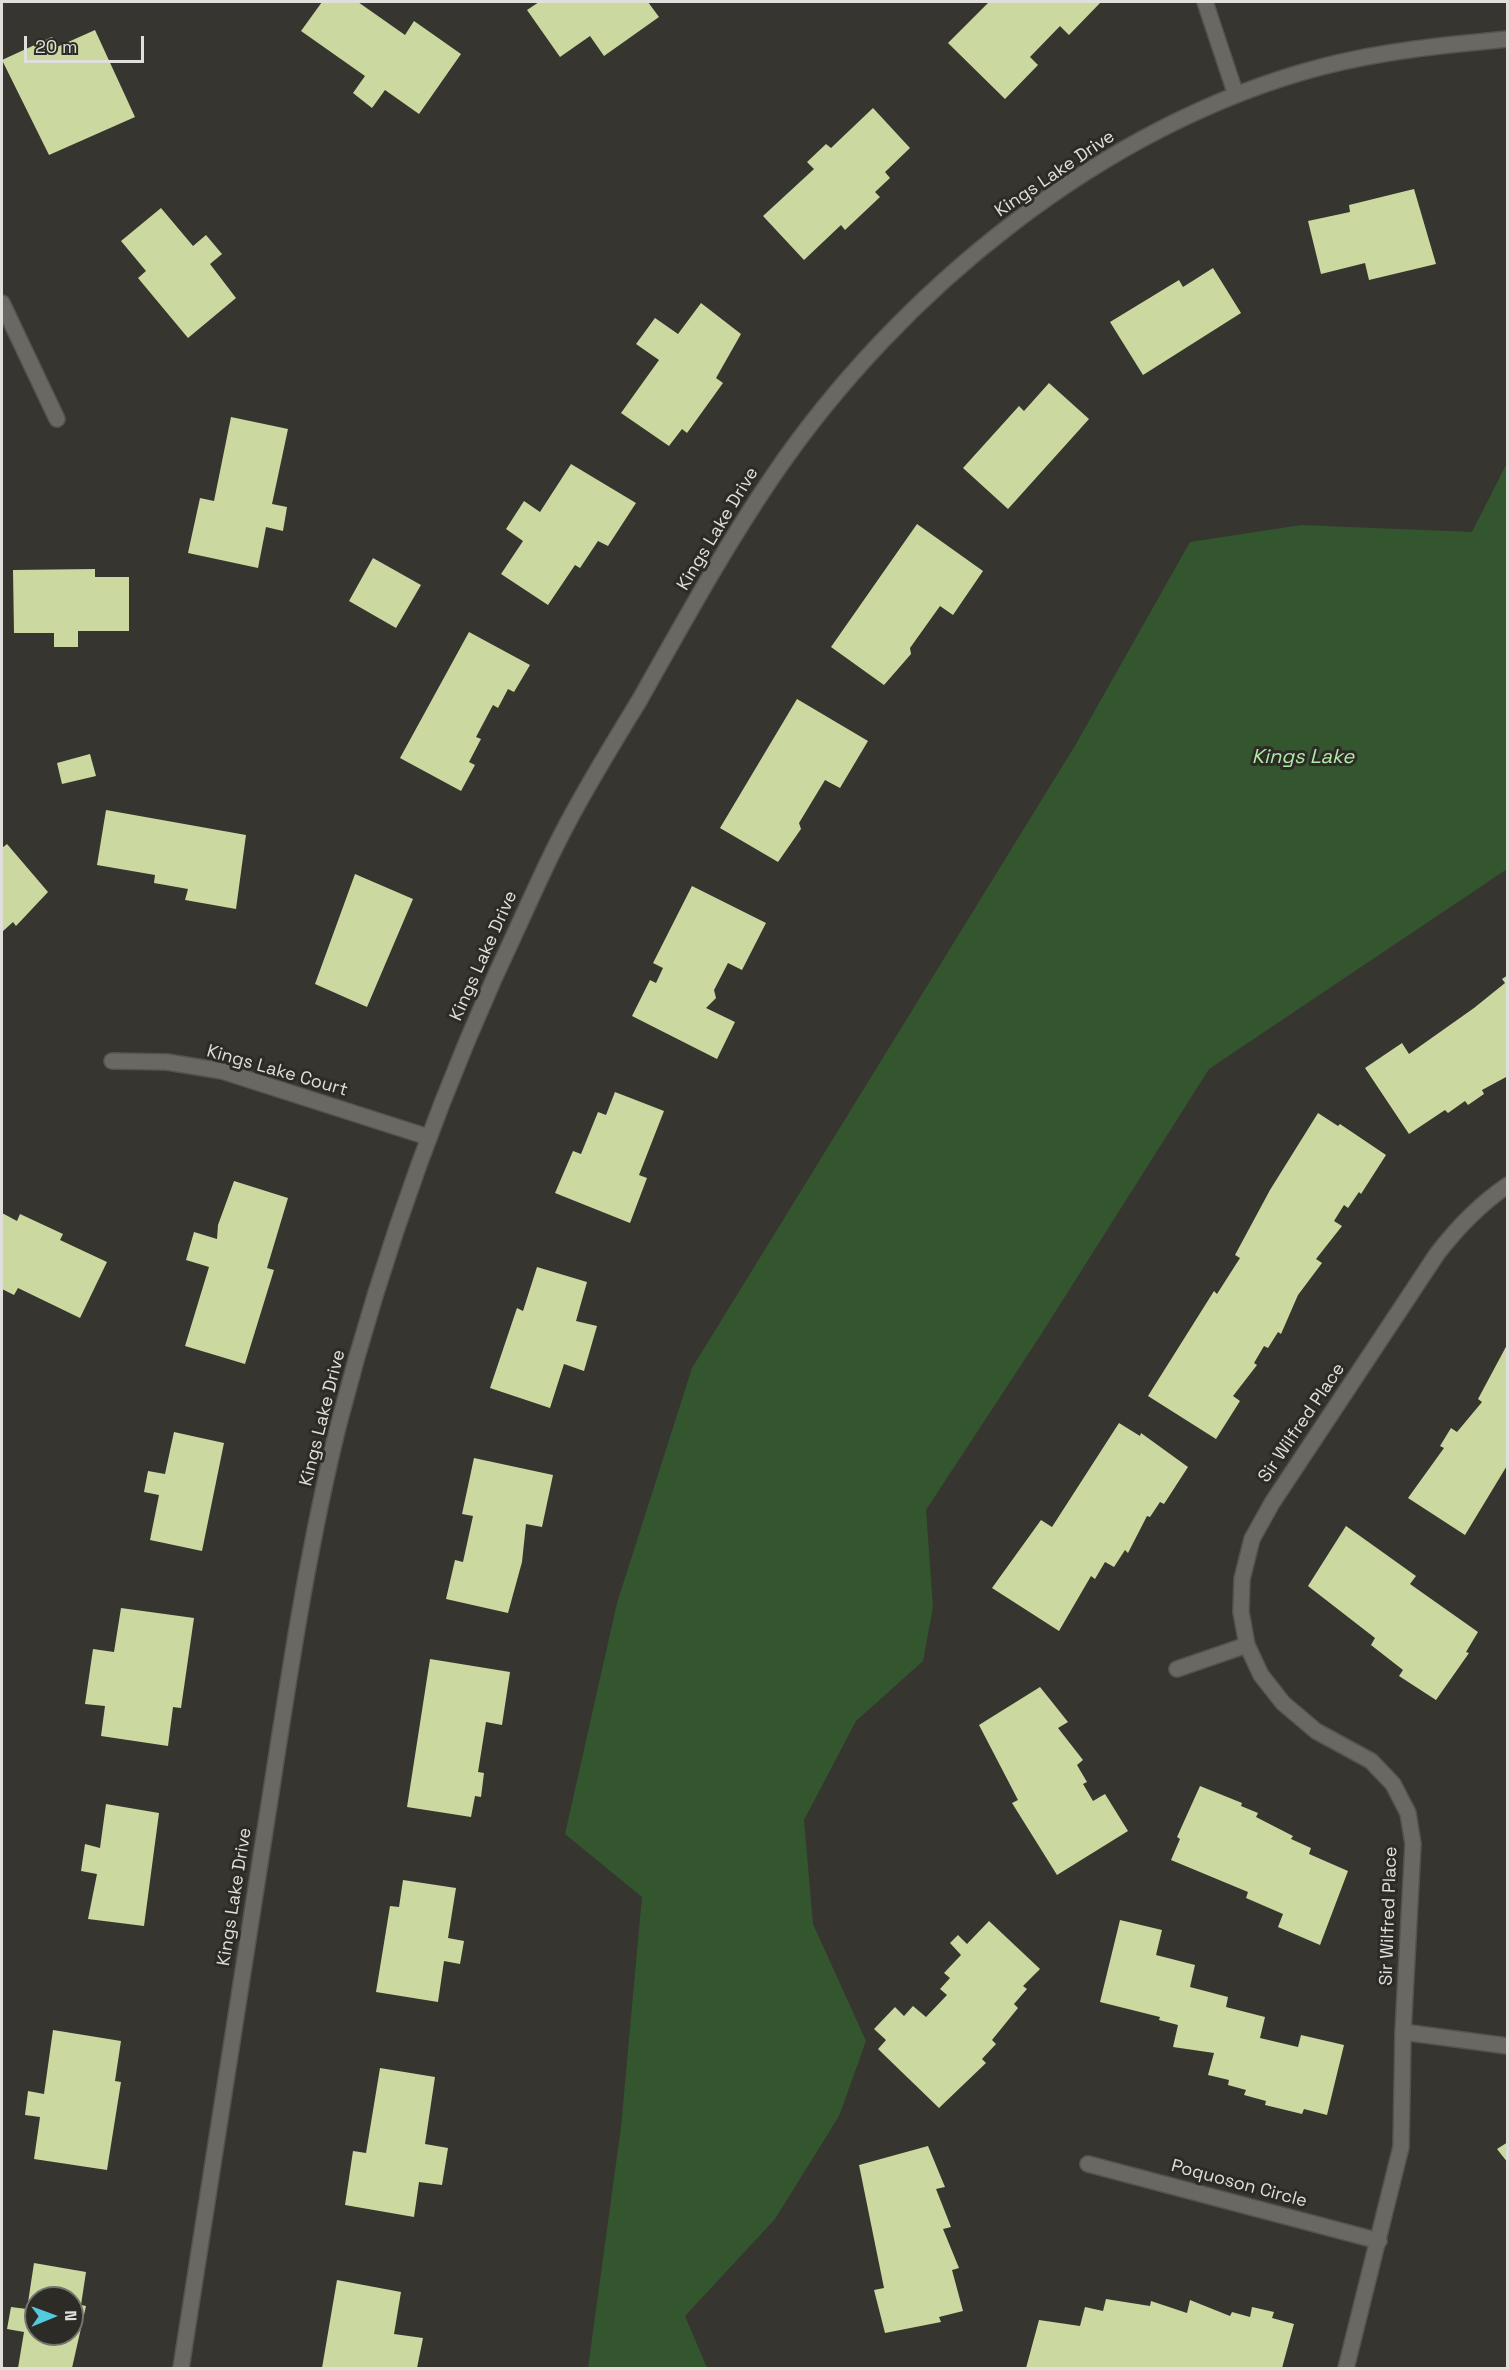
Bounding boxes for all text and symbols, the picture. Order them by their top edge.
scale bar [27,24,147,62]
text: 20 m [35,35,78,58]
street label: Kings Lake Drive [991,126,1119,222]
street label: Kings Lake Drive [673,463,763,595]
water label: Kings Lake [1252,746,1354,770]
street label: Kings Lake Drive [446,888,522,1024]
street label: Kings Lake Court [204,1041,350,1101]
street label: Kings Lake Drive [296,1348,350,1488]
street label: Sir Wilfred Place [1254,1359,1350,1487]
street label: Kings Lake Drive [213,1826,257,1968]
street label: Sir Wilfred Place [1376,1846,1402,1986]
street label: Poquoson Circle [1169,2155,1309,2213]
north arrow [24,2286,84,2346]
text: N [60,2310,81,2321]

